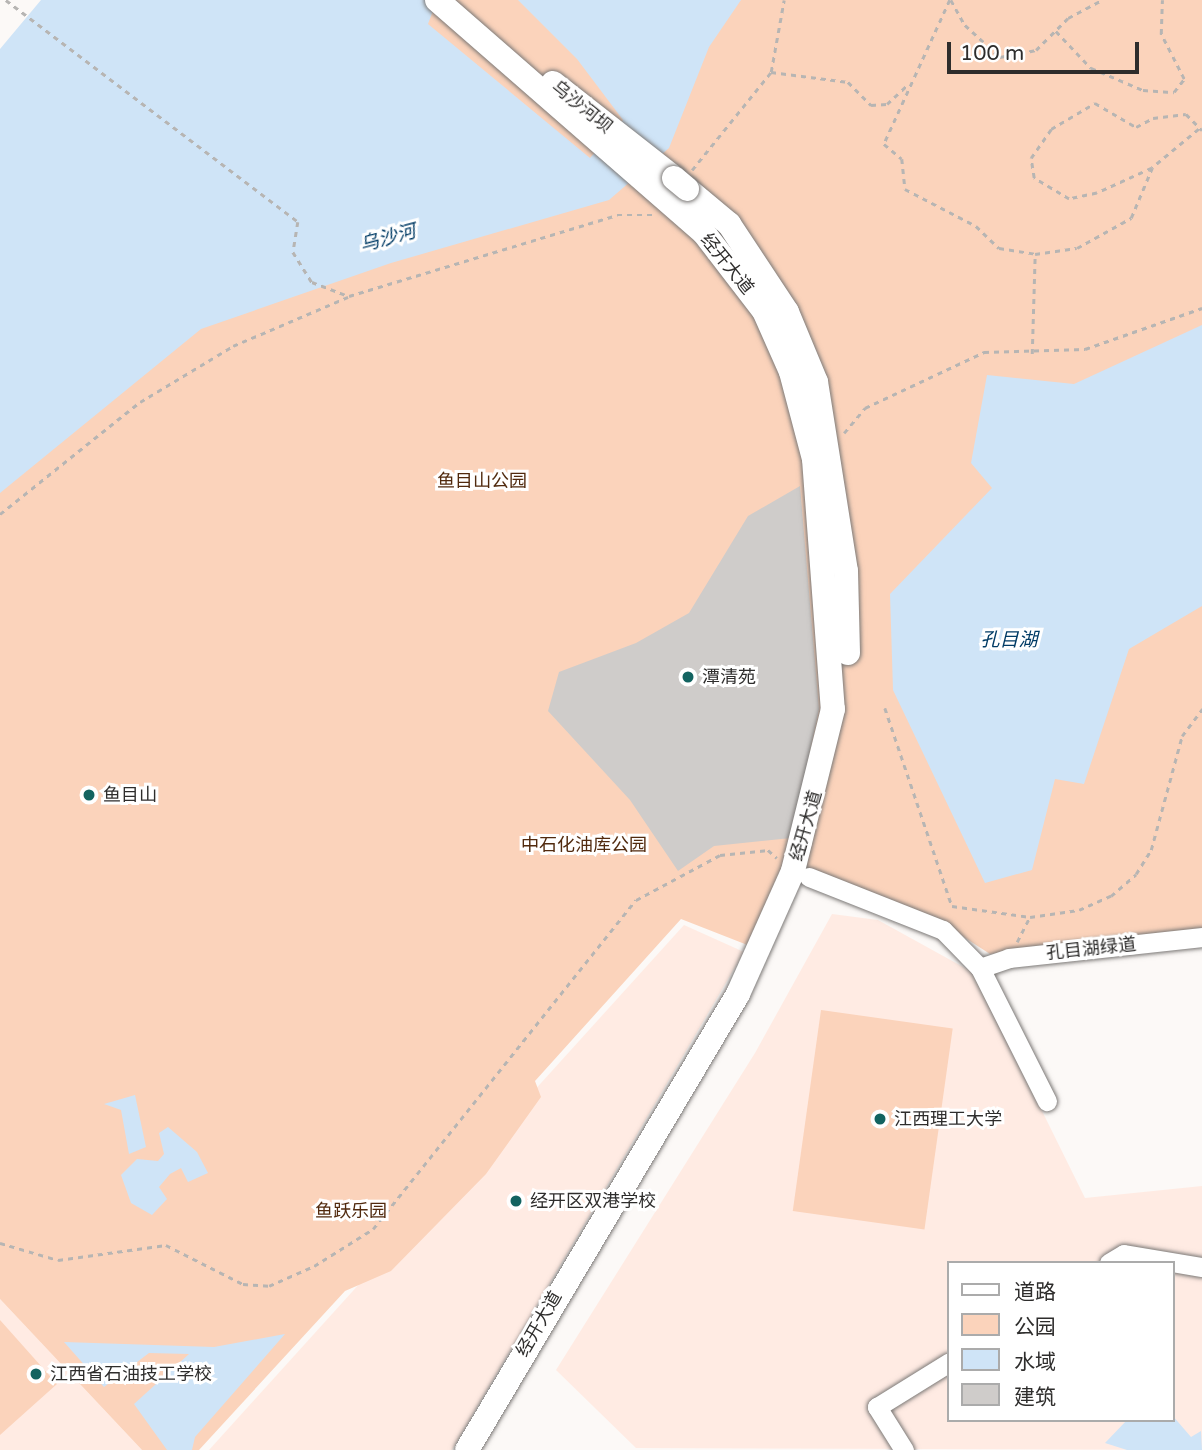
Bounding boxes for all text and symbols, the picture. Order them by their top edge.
scale bar [950,28,1142,72]
text: 100 m [960,41,1024,66]
street label: 乌沙河坝 [547,76,617,138]
water label: 乌沙河 [358,221,418,257]
street label: 经开大道 [696,229,758,299]
park label: 鱼目山公园 [437,470,527,492]
water label: 孔目湖 [981,630,1037,652]
place label: 潭清苑 [702,666,756,688]
marker: 潭清苑 [680,669,696,685]
place label: 鱼目山 [103,784,157,806]
marker: 鱼目山 [81,787,97,803]
street label: 经开大道 [786,788,826,864]
park label: 中石化油库公园 [521,834,647,856]
street label: 孔目湖绿道 [1045,934,1137,964]
place label: 江西理工大学 [894,1108,1002,1130]
marker: 江西理工大学 [872,1111,888,1127]
place label: 经开区双港学校 [530,1190,656,1212]
marker: 经开区双港学校 [508,1193,524,1209]
park label: 鱼跃乐园 [315,1200,387,1222]
legend [946,1261,1174,1422]
text: 道路 [1014,1280,1056,1305]
street label: 经开大道 [512,1287,566,1361]
text: 公园 [1014,1315,1056,1340]
text: 水域 [1014,1350,1056,1375]
place label: 江西省石油技工学校 [50,1363,212,1385]
marker: 江西省石油技工学校 [28,1366,44,1382]
text: 建筑 [1014,1385,1056,1410]

